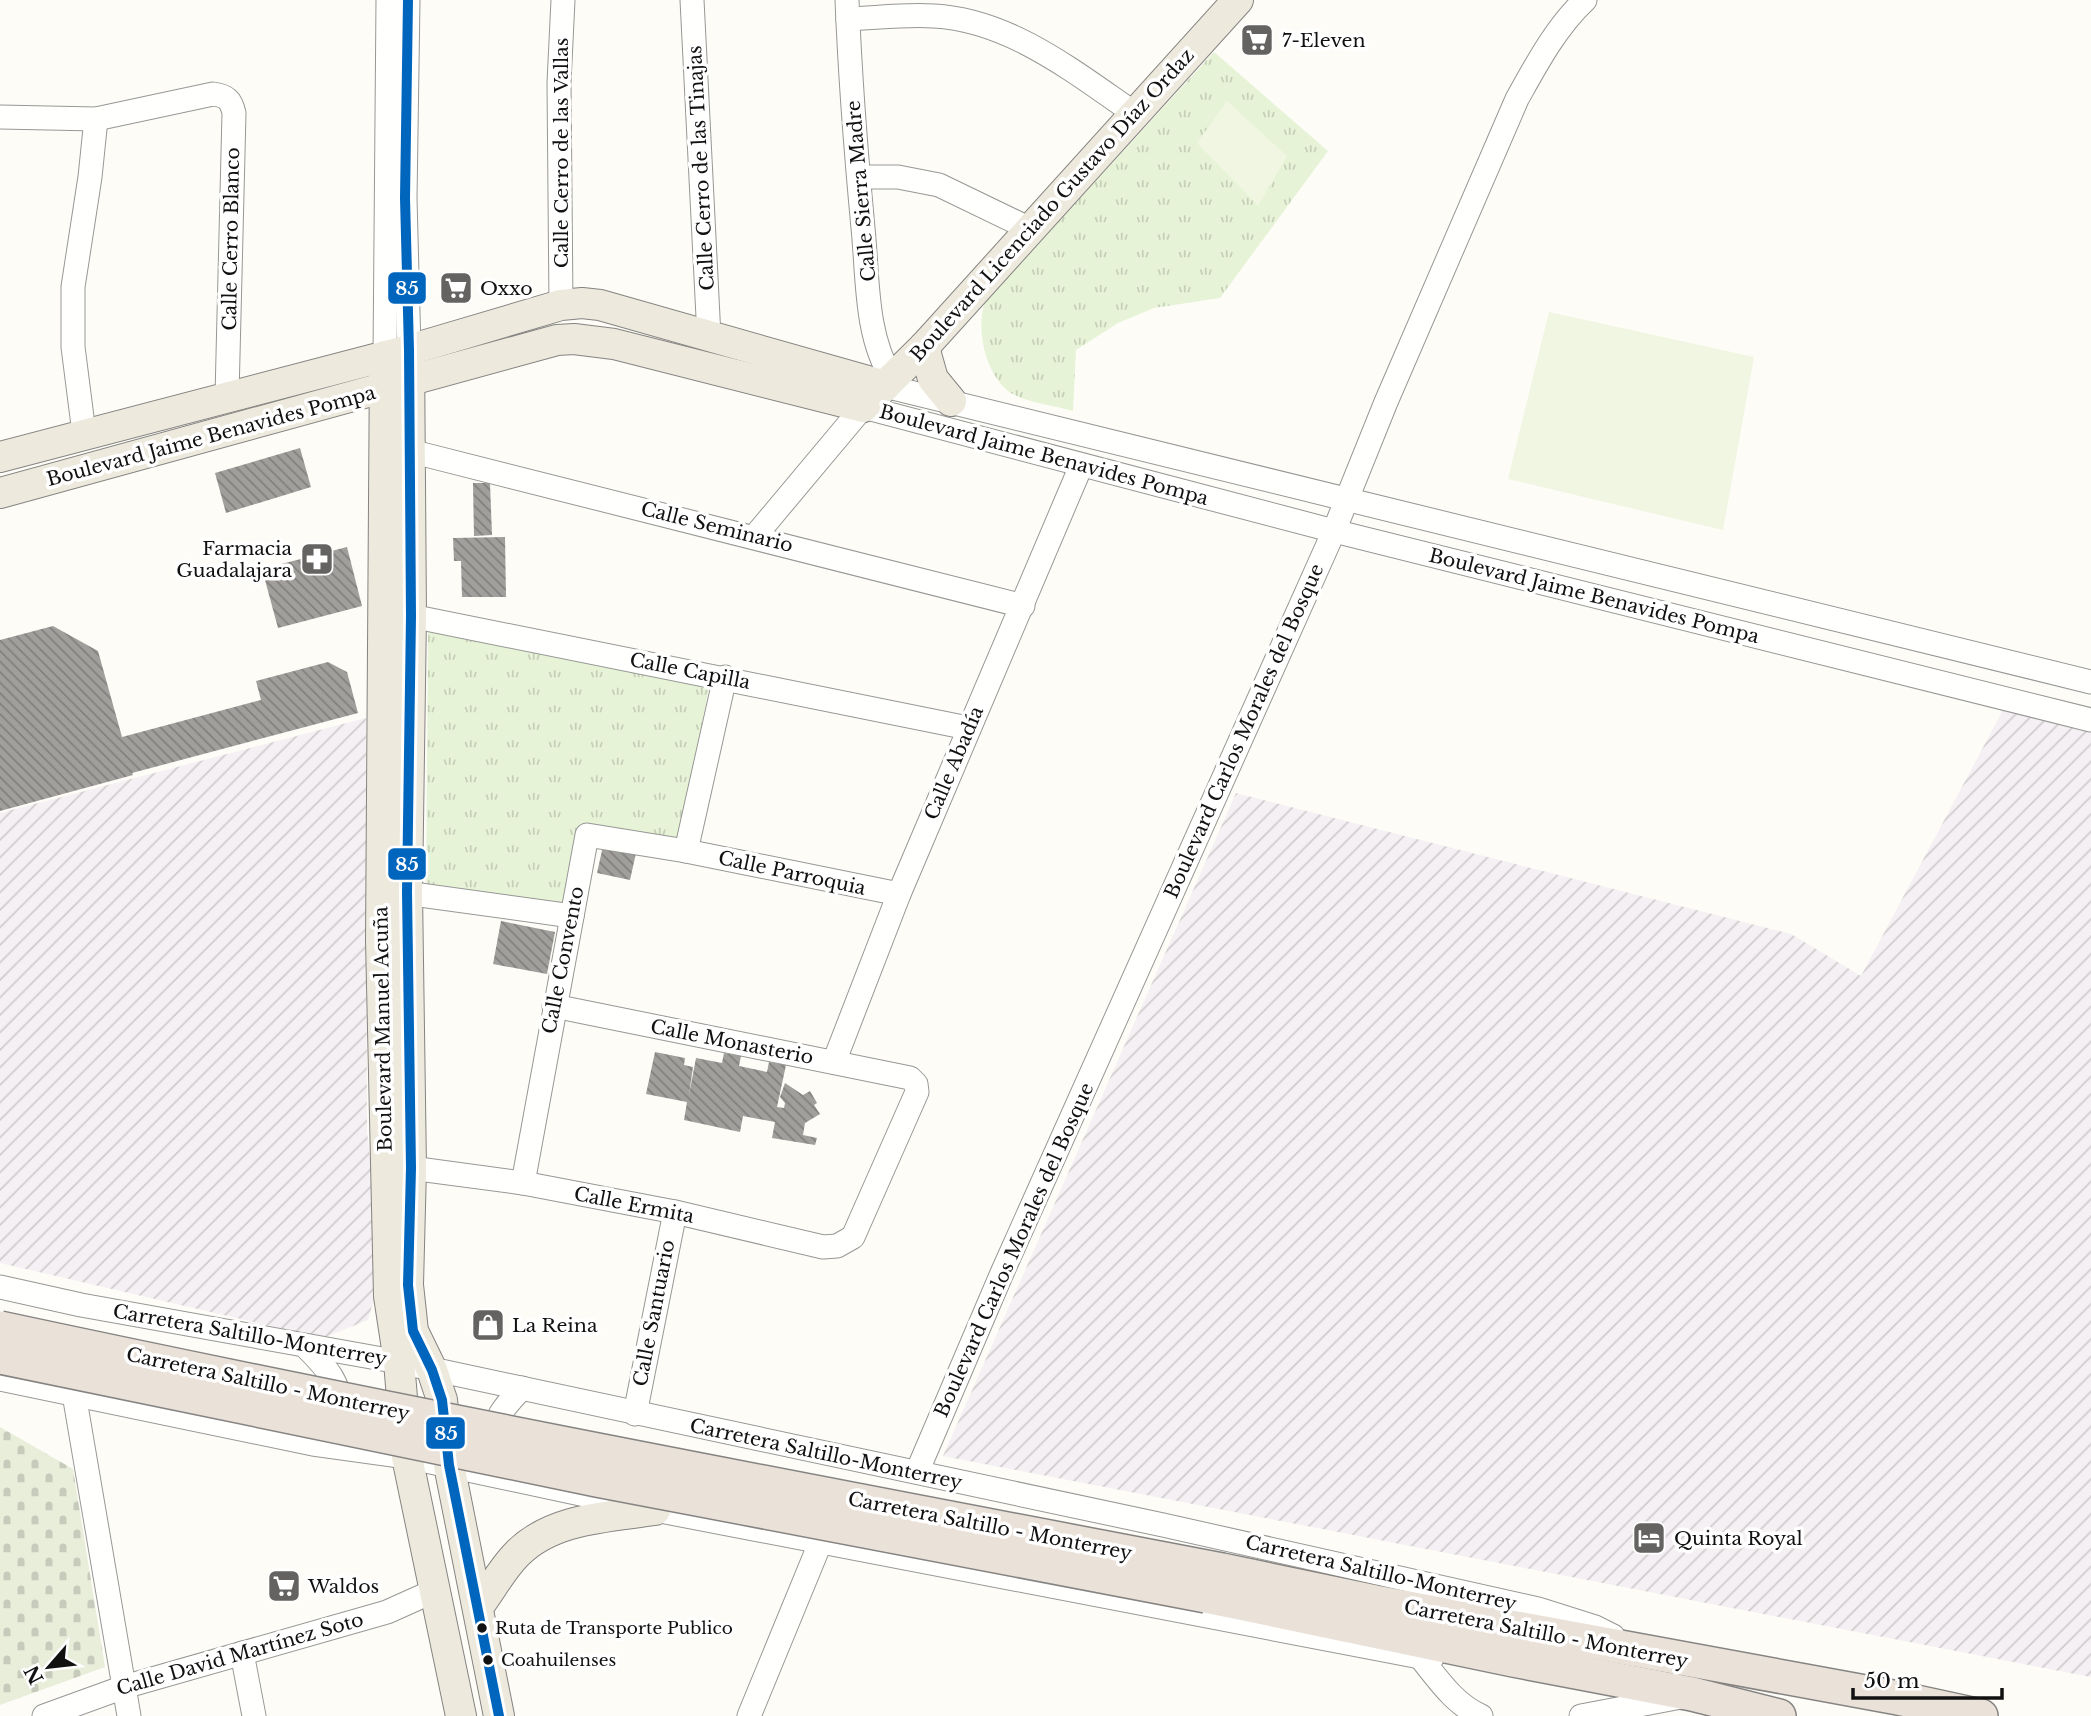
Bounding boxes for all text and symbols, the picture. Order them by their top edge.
supermarket icon: 7-Eleven [1238,21,1276,59]
place label: 7-Eleven [1282,29,1366,52]
street label: Calle Cerro de las Vallas [550,38,573,268]
street label: Boulevard Licenciado Gustavo Díaz Ordaz [905,44,1199,366]
street label: Calle Cerro de las Tinajas [683,45,719,291]
street label: Calle Sierra Madre [842,99,880,283]
street label: Calle Cerro Blanco [218,147,244,331]
supermarket icon: Oxxo [437,269,475,307]
line badge: 85 [387,271,427,305]
text: 85 [395,277,419,300]
place label: Oxxo [480,277,533,300]
street label: Boulevard Jaime Benavides Pompa [44,381,378,491]
street label: Boulevard Jaime Benavides Pompa [877,400,1211,510]
street label: Calle Seminario [639,497,795,557]
place label: Farmacia Guadalajara [176,537,292,582]
pharmacy icon: Farmacia Guadalajara [298,540,336,578]
street label: Boulevard Jaime Benavides Pompa [1427,544,1762,648]
street label: Boulevard Carlos Morales del Bosque [1160,560,1328,902]
street label: Calle Capilla [628,648,753,694]
street label: Calle Abadía [920,702,988,823]
street label: Calle Parroquia [716,846,868,900]
line badge: 85 [387,847,427,881]
text: 85 [395,853,419,876]
street label: Calle Convento [537,884,589,1036]
street label: Boulevard Manuel Acuña [369,906,397,1152]
street label: Calle Monasterio [649,1015,815,1069]
street label: Boulevard Carlos Morales del Bosque [930,1079,1098,1421]
street label: Calle Ermita [572,1182,696,1228]
street label: Calle Santuario [629,1238,679,1388]
street label: Carretera Saltillo-Monterrey [111,1300,389,1370]
shop icon: La Reina [469,1306,507,1344]
place label: La Reina [512,1314,598,1337]
street label: Carretera Saltillo - Monterrey [124,1343,412,1425]
street label: Carretera Saltillo-Monterrey [688,1414,964,1494]
line badge: 85 [425,1416,466,1450]
text: 85 [434,1422,458,1445]
street label: Carretera Saltillo - Monterrey [846,1487,1134,1565]
hotel icon: Quinta Royal [1630,1519,1668,1557]
place label: Quinta Royal [1674,1527,1803,1550]
street label: Carretera Saltillo-Monterrey [1243,1531,1519,1615]
supermarket icon: Waldos [265,1567,303,1605]
place label: Waldos [307,1575,379,1598]
street label: Carretera Saltillo - Monterrey [1402,1595,1690,1673]
street label: Calle David Martínez Soto [114,1608,366,1700]
place label: Ruta de Transporte Publico [495,1618,733,1639]
marker: Ruta de Transporte Publico [475,1621,489,1635]
north arrow [14,1632,84,1702]
place label: Coahuilenses [501,1650,616,1671]
marker: Coahuilenses [481,1653,495,1667]
scale bar [1853,1656,2002,1700]
text: N [20,1661,49,1688]
text: 50 m [1864,1668,1920,1694]

